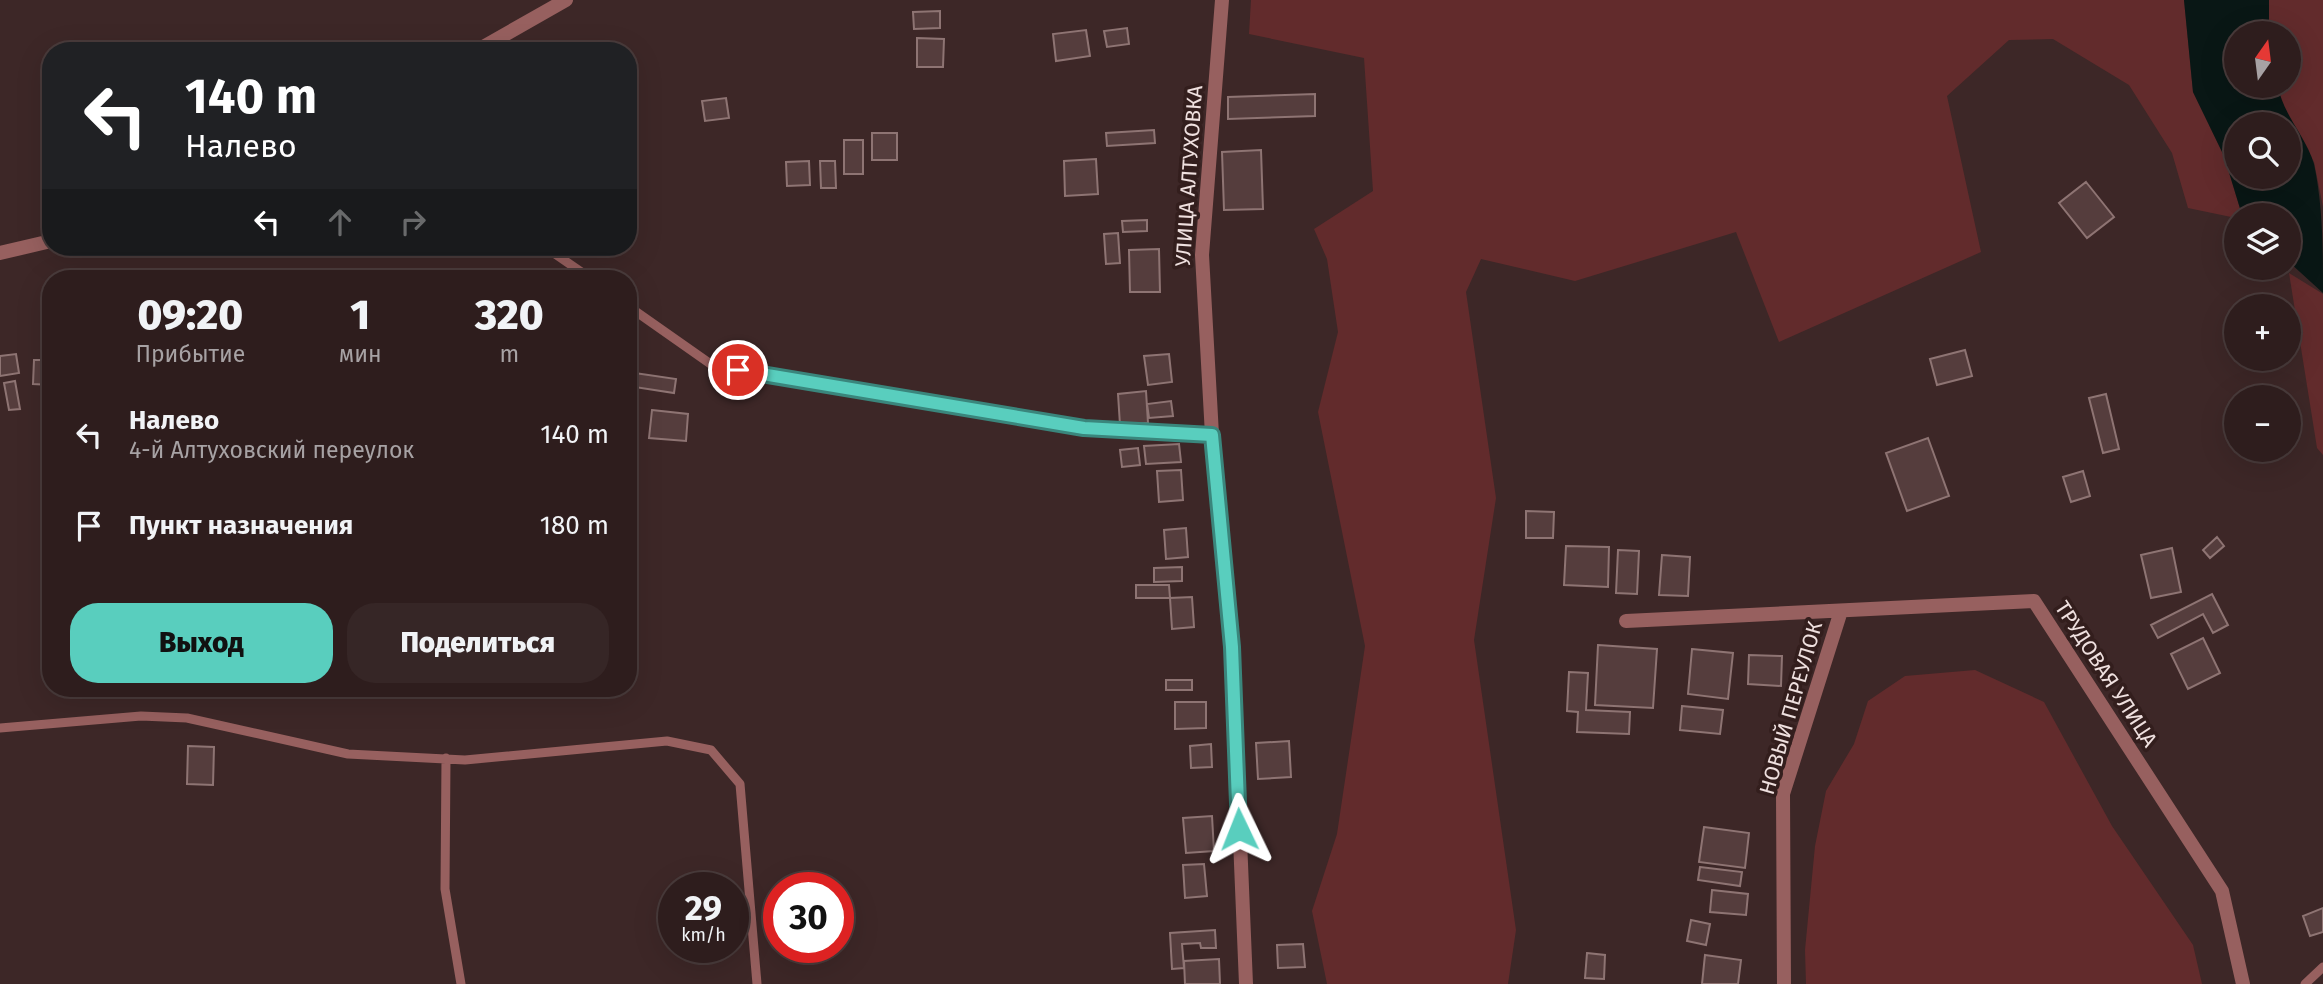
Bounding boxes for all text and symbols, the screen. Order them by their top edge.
north arrow [2224,21,2301,98]
map controls [2224,21,2301,462]
text: 140 m [185,67,317,126]
icon: left [70,70,161,161]
street label: УЛИЦА АЛТУХОВКА [1170,85,1208,267]
button: search [2224,112,2301,189]
text: Налево [185,127,297,165]
icon: left [248,203,286,241]
icon: ahead [321,203,359,241]
icon: right [394,203,432,241]
button: layers [2224,203,2301,280]
text: 09:20 [138,290,243,340]
text: 1 [350,290,370,340]
text: 320 [475,290,544,340]
button: + [2224,294,2301,371]
text: Прибытие [135,340,245,368]
text: мин [339,340,382,368]
text: m [499,340,519,368]
pin [708,340,768,400]
icon: arrive [719,351,757,389]
button: − [2224,385,2301,462]
text: Налево [129,405,219,436]
icon: left [70,416,108,454]
text: 140 m [540,419,609,450]
text: 4-й Алтуховский переулок [129,436,414,464]
icon: arrive [70,507,108,545]
text: Пункт назначения [129,510,353,541]
text: 180 m [540,510,609,541]
street label: ТРУДОВАЯ УЛИЦА [2049,596,2163,752]
button: Выход [70,603,333,683]
button: Поделиться [347,603,609,683]
street label: НОВЫЙ ПЕРЕУЛОК [1754,618,1828,798]
position arrow [1202,792,1276,866]
speed limit sign: 30 [763,872,854,963]
text: 29 [685,887,722,929]
text: km/h [681,924,726,946]

